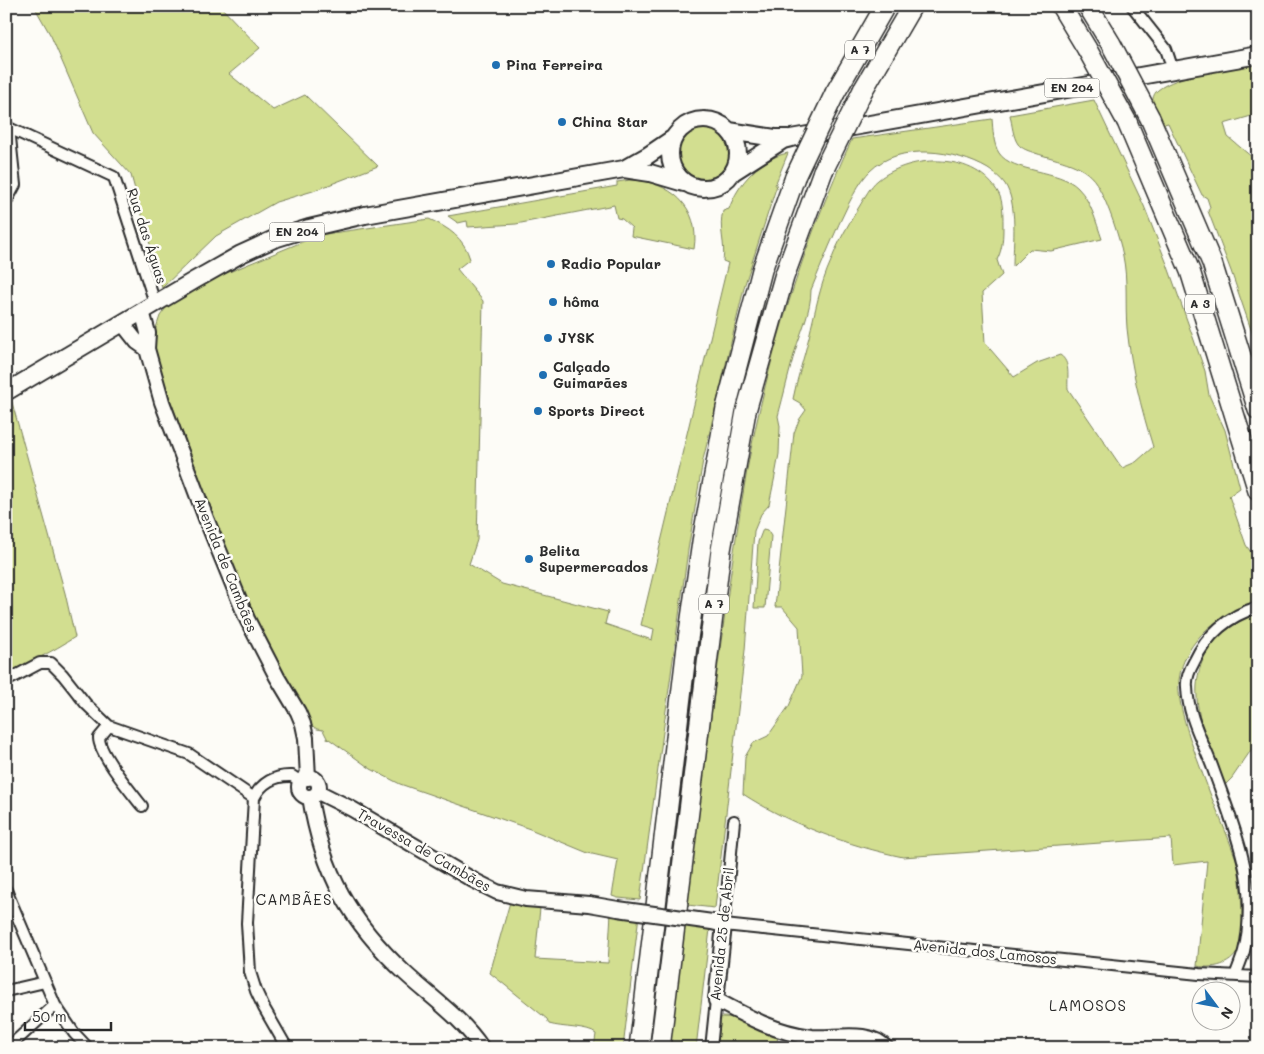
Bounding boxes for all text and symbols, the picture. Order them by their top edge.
road number: A 7 [845,40,875,60]
place label: Pina Ferreira [506,55,603,74]
marker: Pina Ferreira [490,59,502,71]
road number: EN 204 [1044,78,1100,98]
place label: China Star [572,112,648,131]
marker: China Star [556,116,568,128]
street label: Rua das Águas [123,185,172,286]
road number: EN 204 [270,222,324,242]
place label: Radio Popular [561,254,661,273]
marker: Radio Popular [545,258,557,270]
place label: hôma [563,292,600,311]
road number: A 3 [1185,294,1215,314]
marker: hôma [547,296,559,308]
place label: JYSK [558,328,594,347]
marker: JYSK [542,332,554,344]
place label: Calçado Guimarães [553,357,628,392]
marker: Calçado Guimarães [537,369,549,381]
place label: Sports Direct [548,401,645,420]
marker: Sports Direct [532,405,544,417]
street label: Avenida de Cambães [191,495,262,635]
place label: Belita Supermercados [539,541,648,576]
marker: Belita Supermercados [523,553,535,565]
road number: A 7 [699,594,729,614]
street label: Travessa de Cambães [354,803,495,896]
street label: Avenida 25 de Abril [705,866,738,1002]
district label: CAMBÃES [256,889,332,909]
street label: Avenida dos Lamosos [912,935,1058,968]
north arrow [1192,982,1242,1032]
district label: LAMOSOS [1049,995,1127,1015]
scale bar [25,999,111,1031]
text: N [1217,1004,1238,1023]
text: 50 m [32,1006,67,1026]

